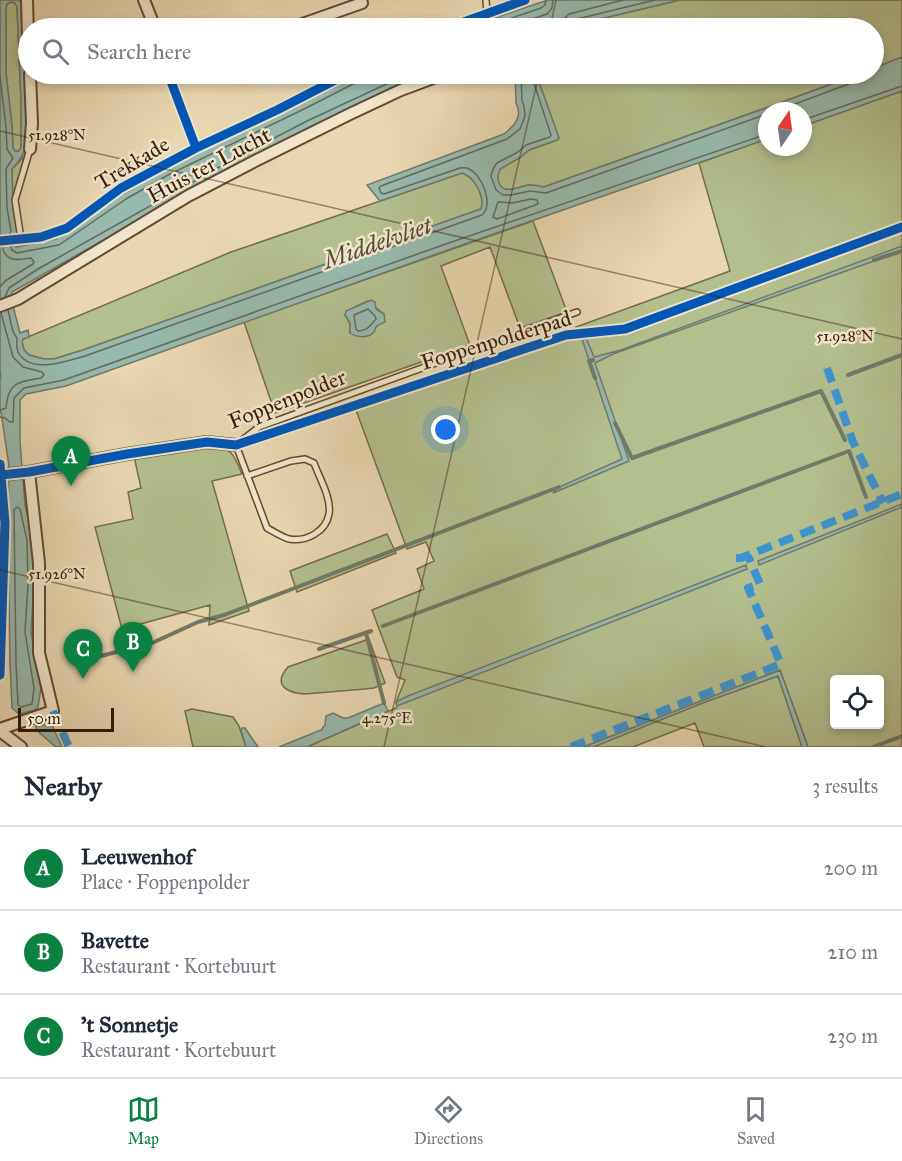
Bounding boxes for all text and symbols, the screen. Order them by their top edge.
search box [18,18,884,84]
icon: search [39,35,72,68]
text: Search here [87,38,191,65]
north arrow [758,102,812,156]
street label: Huis ter Lucht [142,121,276,209]
text: 51.928°N [28,126,86,144]
street label: Trekkade [90,130,174,196]
water label: Middelvliet [317,210,437,276]
street label: Foppenpolderpad [417,304,575,376]
text: 51.928°N [816,327,874,345]
street label: Foppenpolder [224,363,351,435]
your location [431,415,460,444]
pin: A [52,436,90,486]
text: 51.926°N [28,565,86,583]
pin: B [114,622,152,672]
pin: C [64,630,103,679]
map controls [830,675,884,729]
button: locate [830,675,884,729]
scale bar [18,705,114,732]
text: 50 m [27,709,61,728]
text: 4.275°E [362,709,412,727]
text: Nearby [24,770,102,802]
text: 3 results [812,774,878,798]
text: Leeuwenhof [81,843,193,870]
text: A [37,856,50,880]
text: 200 m [824,856,878,880]
text: Place · Foppenpolder [81,870,249,894]
text: Bavette [81,927,149,954]
text: B [37,940,50,964]
text: 210 m [828,940,878,964]
text: Restaurant · Kortebuurt [81,954,276,978]
text: 't Sonnetje [81,1011,178,1038]
text: C [37,1024,50,1048]
text: 230 m [827,1024,878,1048]
text: Restaurant · Kortebuurt [81,1038,276,1062]
tab: Map [127,1093,160,1148]
tab: Directions [414,1093,483,1148]
tab: Saved [737,1093,775,1148]

